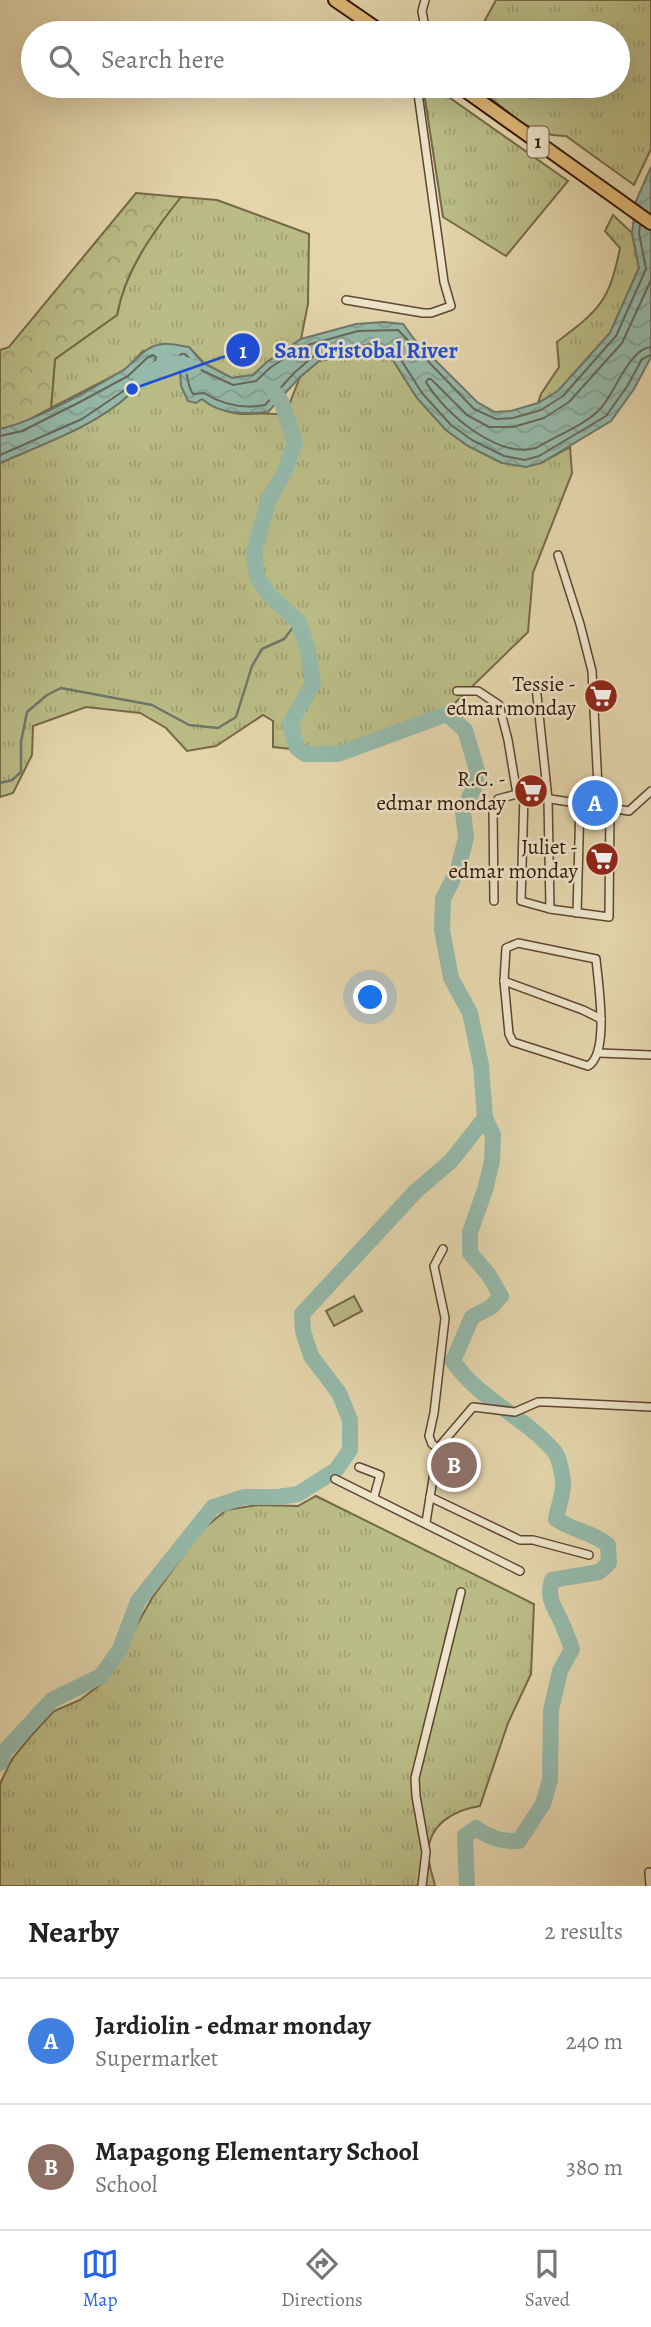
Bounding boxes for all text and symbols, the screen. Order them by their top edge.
search box [21,21,630,98]
icon: search [45,41,83,79]
text: Search here [101,42,225,77]
road number: 1 [528,126,548,158]
callout: San Cristobal River [225,328,472,372]
text: San Cristobal River [274,335,458,366]
text: 1 [239,337,247,365]
place label: Tessie - edmar monday [446,670,577,722]
supermarket icon: Tessie - edmar monday [582,677,620,715]
place label: R.C. - edmar monday [376,765,507,817]
supermarket icon: R.C. - edmar monday [512,772,550,810]
pin: A [572,777,618,829]
place label: Juliet - edmar monday [448,833,579,885]
supermarket icon: Juliet - edmar monday [583,840,621,878]
your location [353,980,387,1014]
pin: B [431,1439,477,1491]
text: Nearby [28,1912,119,1952]
text: 2 results [545,1916,623,1947]
text: Jardiolin - edmar monday [95,2008,371,2043]
text: A [44,2026,58,2057]
text: 240 m [566,2026,623,2057]
text: Supermarket [95,2043,218,2074]
text: Mapagong Elementary School [95,2134,419,2169]
text: B [44,2152,58,2183]
text: 380 m [566,2152,623,2183]
text: School [95,2169,157,2200]
tab: Map [81,2245,119,2313]
tab: Directions [281,2245,363,2313]
tab: Saved [525,2245,570,2313]

